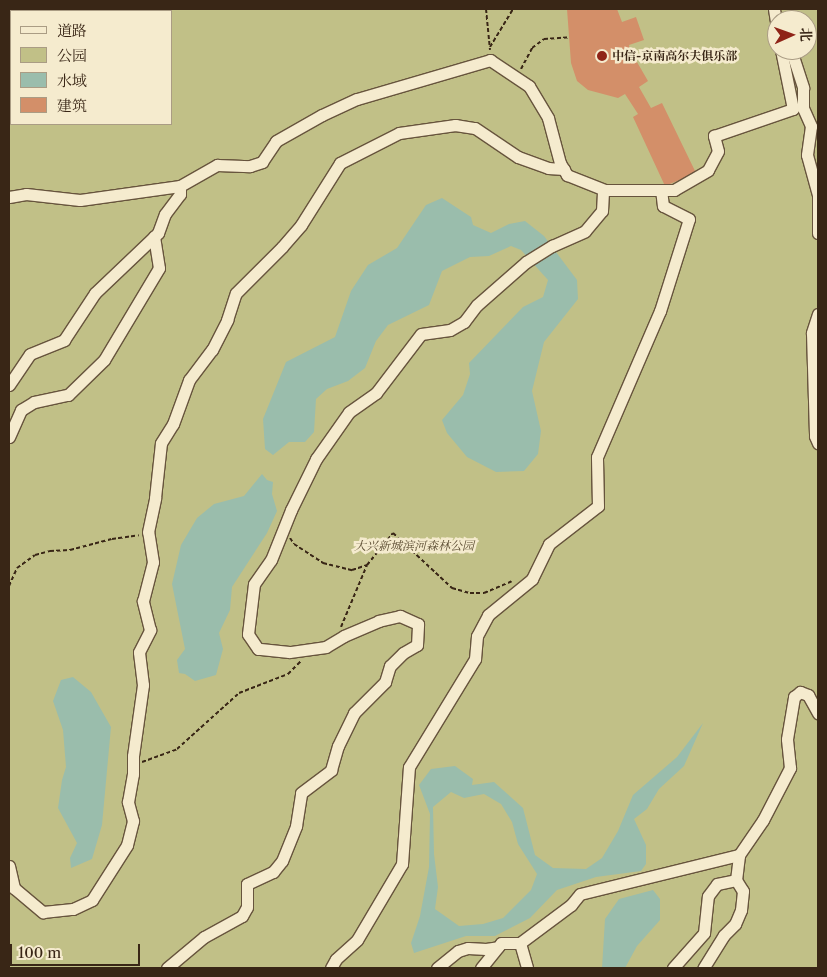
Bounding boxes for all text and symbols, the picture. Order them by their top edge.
legend [10,10,172,125]
north arrow [767,10,817,60]
text: 道路 [57,21,87,40]
text: 北 [797,27,815,42]
text: 公园 [57,46,87,65]
place label: 中信-京南高尔夫俱乐部 [612,49,737,63]
marker: 中信-京南高尔夫俱乐部 [596,50,608,62]
text: 水域 [57,71,87,90]
text: 建筑 [57,96,87,115]
park label: 大兴新城滨河森林公园 [354,539,474,553]
scale bar [12,934,142,966]
text: 100 m [18,943,61,962]

